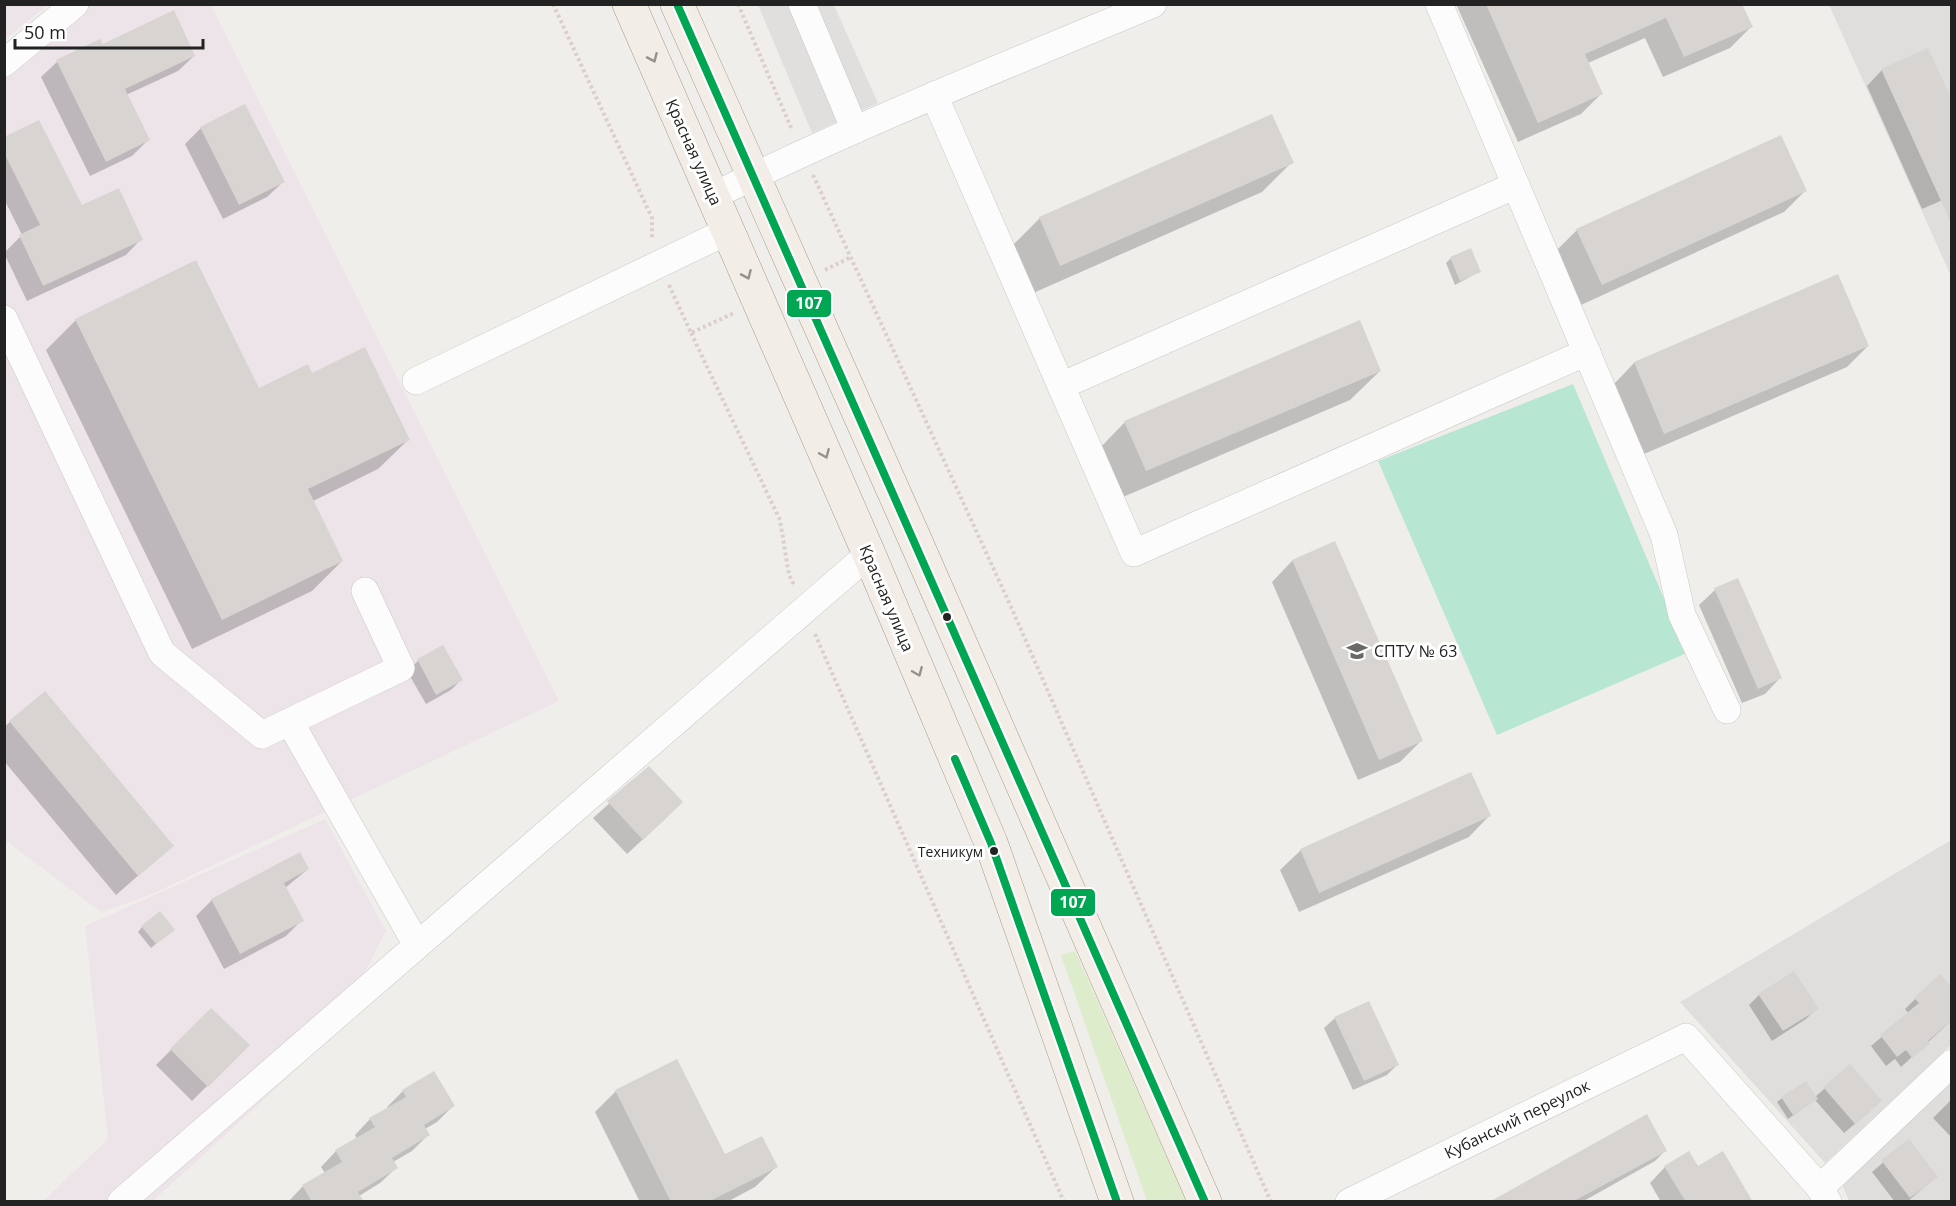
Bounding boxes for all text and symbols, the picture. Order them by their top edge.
scale bar [15,12,202,50]
text: 50 m [24,20,66,44]
one-way arrow [646,52,658,63]
street label: Красная улица [661,95,727,209]
one-way arrow [740,269,752,280]
line badge: 107 [786,289,832,318]
text: 107 [795,292,823,314]
one-way arrow [818,448,830,459]
street label: Красная улица [855,541,919,655]
unlabelled marker [941,611,953,623]
school or university icon: СПТУ № 63 [1345,639,1369,663]
place label: СПТУ № 63 [1374,640,1457,662]
one-way arrow [911,666,923,677]
place label: Техникум [918,842,983,861]
marker: Техникум [988,845,1000,857]
line badge: 107 [1050,888,1096,917]
text: 107 [1059,891,1087,913]
street label: Кубанский переулок [1441,1074,1594,1164]

